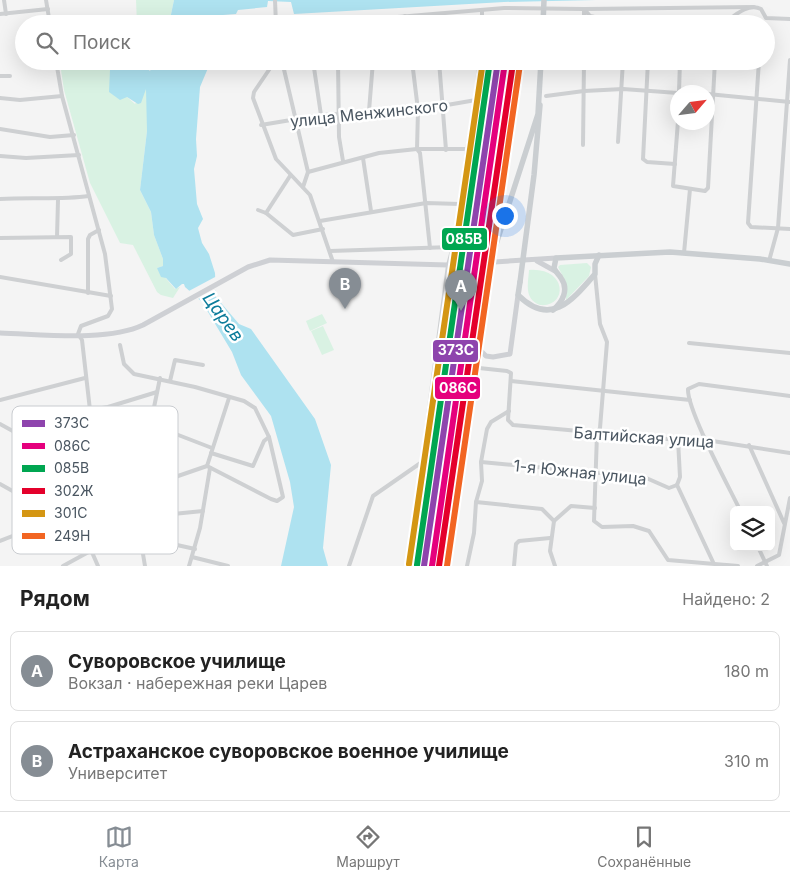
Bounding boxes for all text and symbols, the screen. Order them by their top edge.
search box [15,15,775,70]
icon: search [33,29,61,57]
text: Поиск [73,31,131,54]
north arrow [670,85,715,130]
street label: улица Менжинского [289,95,449,131]
your location [492,203,518,229]
line badge: 085В [441,227,488,251]
text: 085В [446,230,482,247]
pin: B [329,268,361,309]
pin: A [445,270,477,311]
water label: Царев [199,288,248,345]
line badge: 373C [432,339,479,363]
text: 373C [438,341,474,358]
line badge: 086С [434,376,481,400]
text: 086С [439,379,477,396]
legend [12,406,178,554]
text: 373C [54,414,89,431]
street label: Балтийская улица [573,422,715,452]
text: 086С [54,437,90,454]
street label: 1-я Южная улица [512,455,648,489]
text: 085В [54,459,89,476]
text: 302Ж [54,482,94,499]
text: 301С [54,504,87,521]
map controls [730,506,775,551]
button: layers [730,506,775,551]
text: 249Н [54,527,90,544]
text: Рядом [20,586,90,611]
text: Найдено: 2 [682,589,770,609]
text: Суворовское училище [68,650,286,673]
text: A [31,661,43,681]
text: 180 m [724,661,769,681]
text: Вокзал · набережная реки Царев [68,673,327,693]
text: Астраханское суворовское военное училище [68,740,509,763]
text: B [32,751,42,771]
text: 310 m [724,751,769,771]
text: Университет [68,763,167,783]
tab: Карта [99,823,139,870]
tab: Маршрут [336,823,400,870]
tab: Сохранённые [597,823,691,870]

